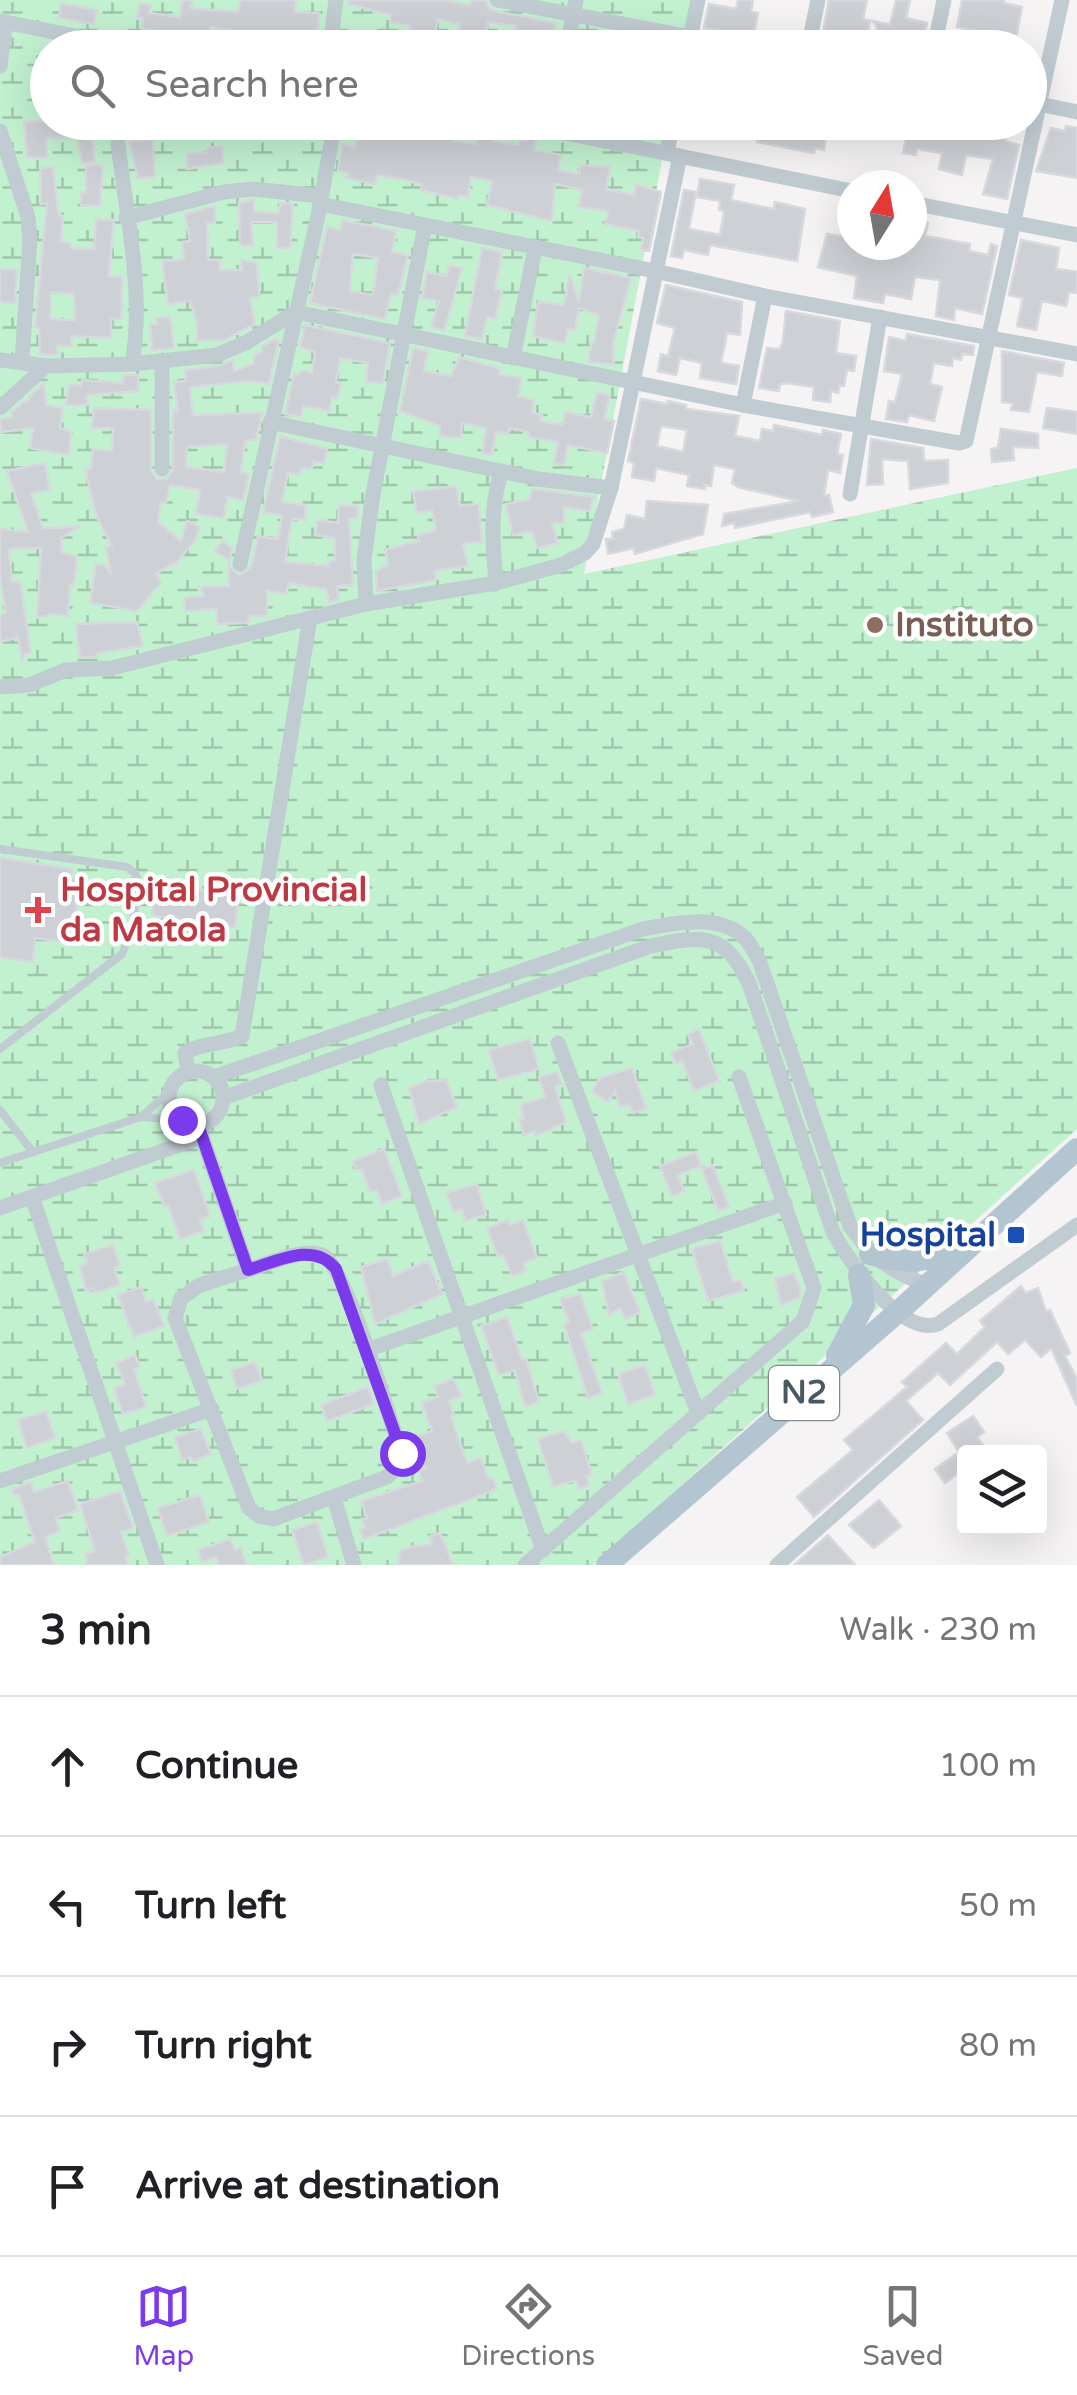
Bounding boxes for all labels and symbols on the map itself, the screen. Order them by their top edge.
north arrow [837,170,927,260]
place label: Instituto [895,604,1034,646]
marker: Instituto [864,614,886,636]
place label: Hospital Provincial da Matola [60,869,367,951]
marker: Hospital Provincial da Matola [25,897,51,923]
route end [160,1098,206,1144]
place label: Hospital [859,1214,996,1256]
marker: Hospital [1005,1224,1027,1246]
road number: N2 [769,1366,839,1420]
route start [380,1431,426,1477]

